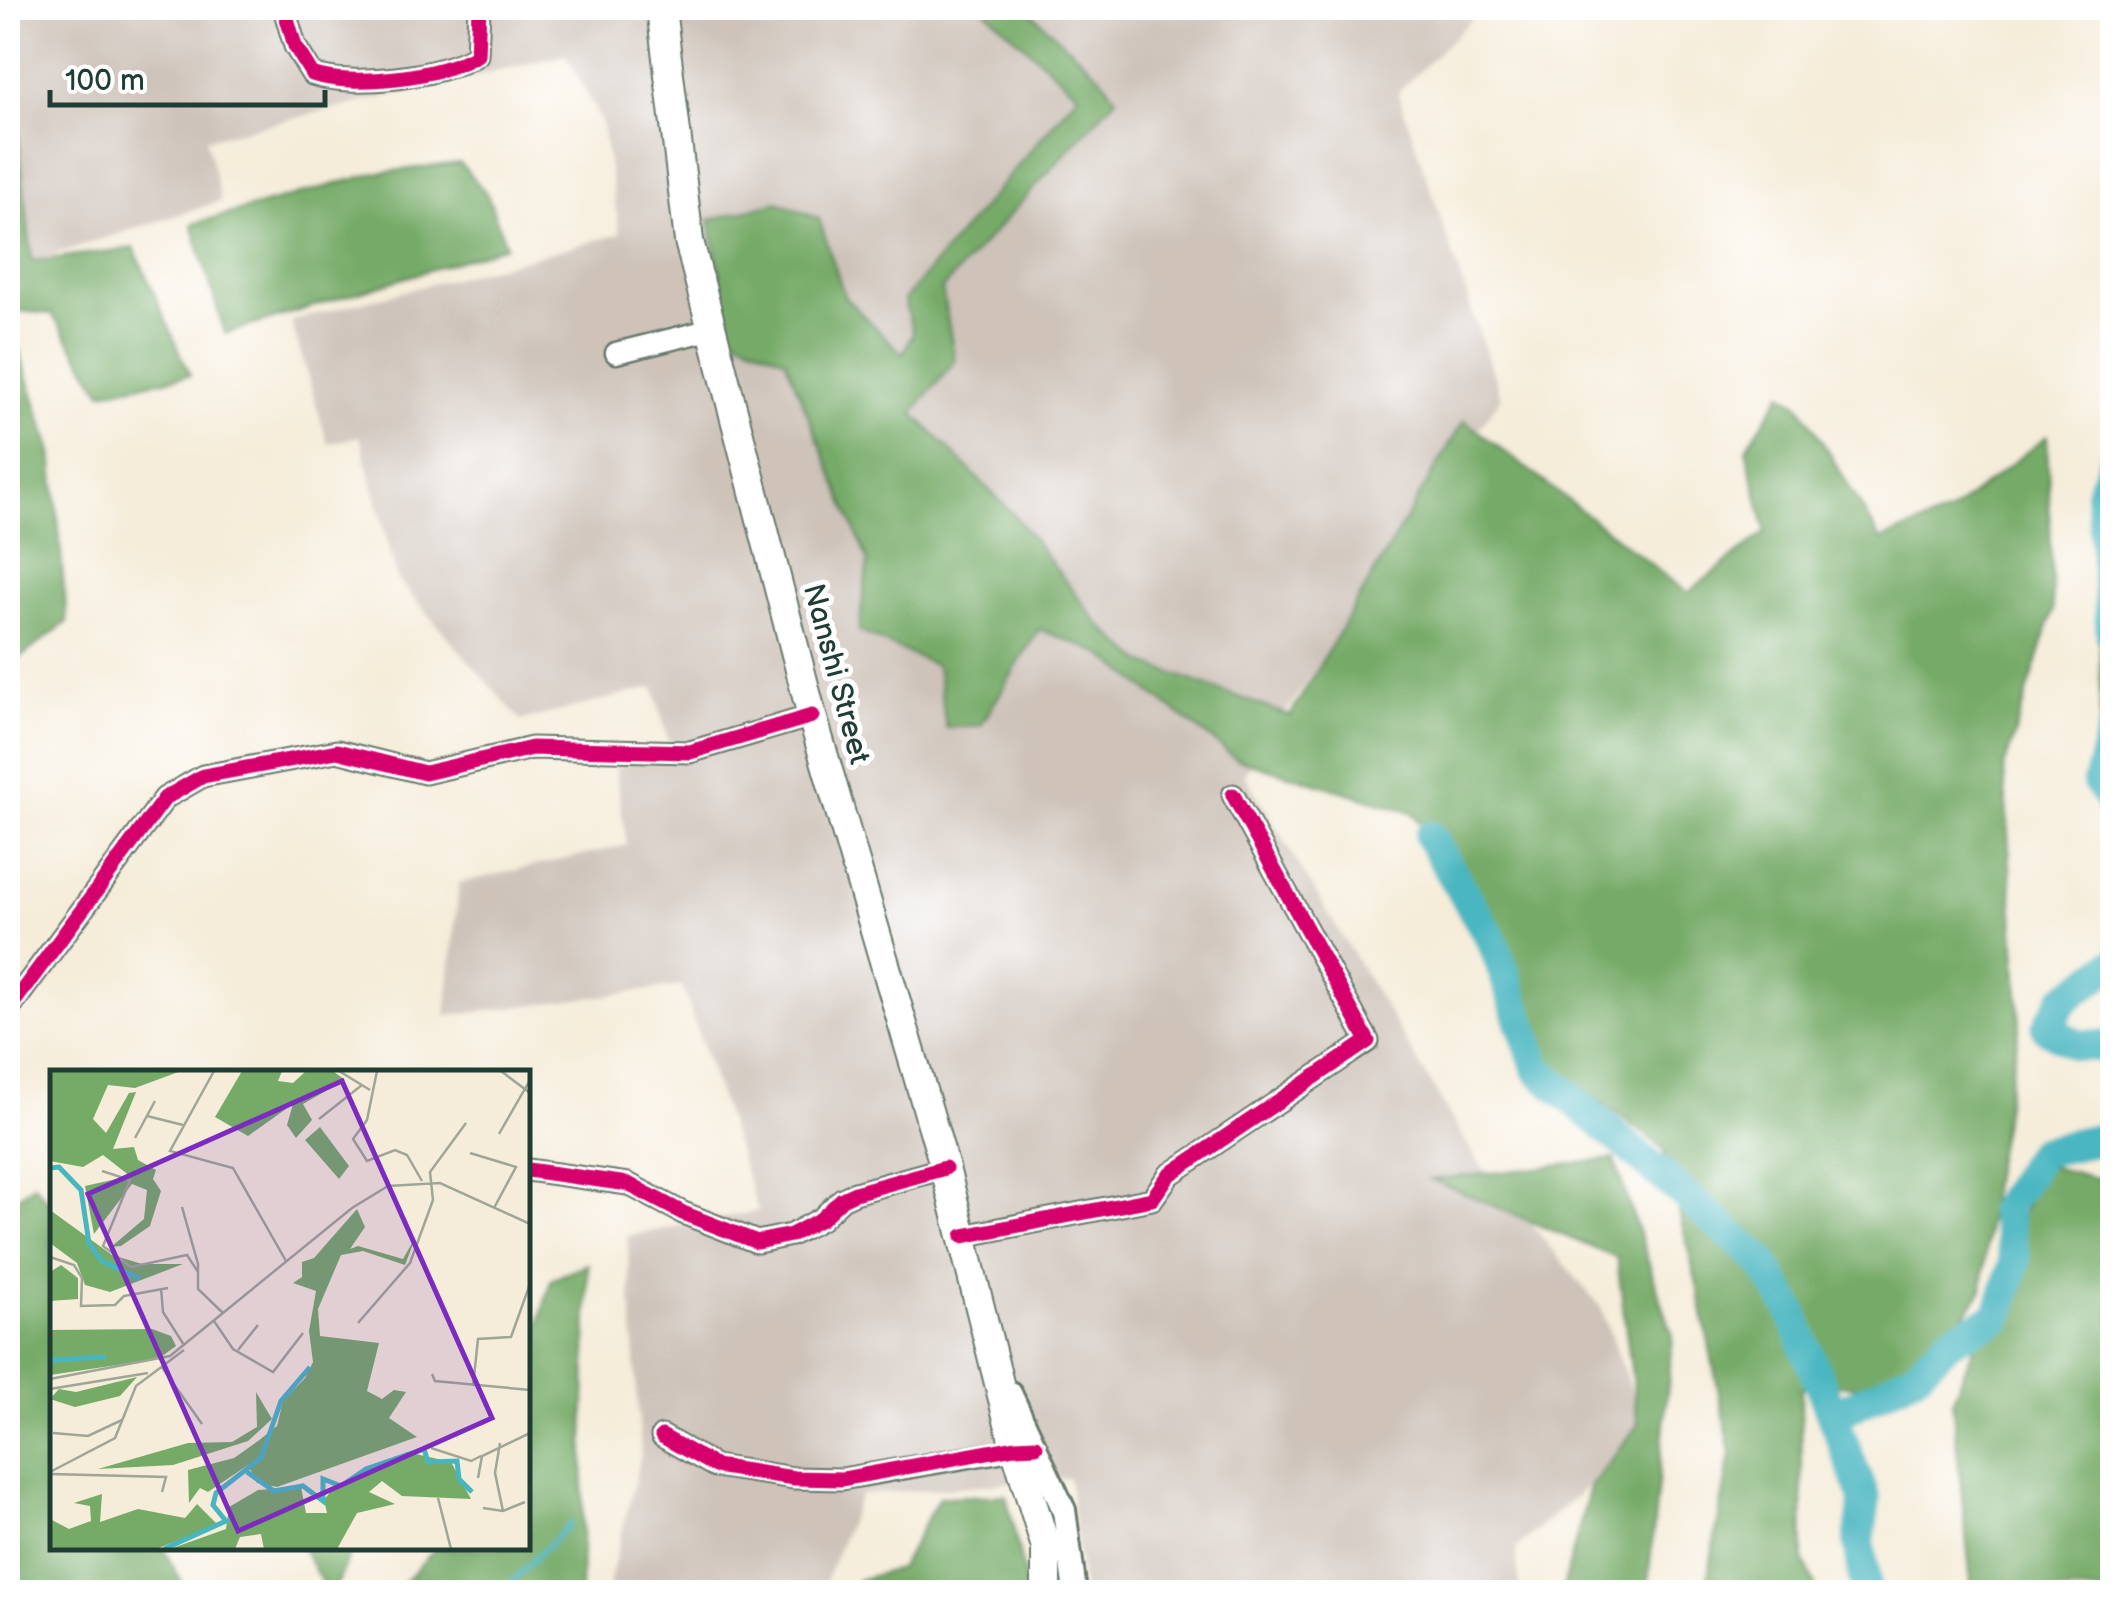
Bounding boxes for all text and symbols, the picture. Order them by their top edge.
scale bar [50,45,325,107]
text: 100 m [65,63,145,99]
street label: Nanshi Street [795,580,877,768]
inset map [50,1070,530,1550]

